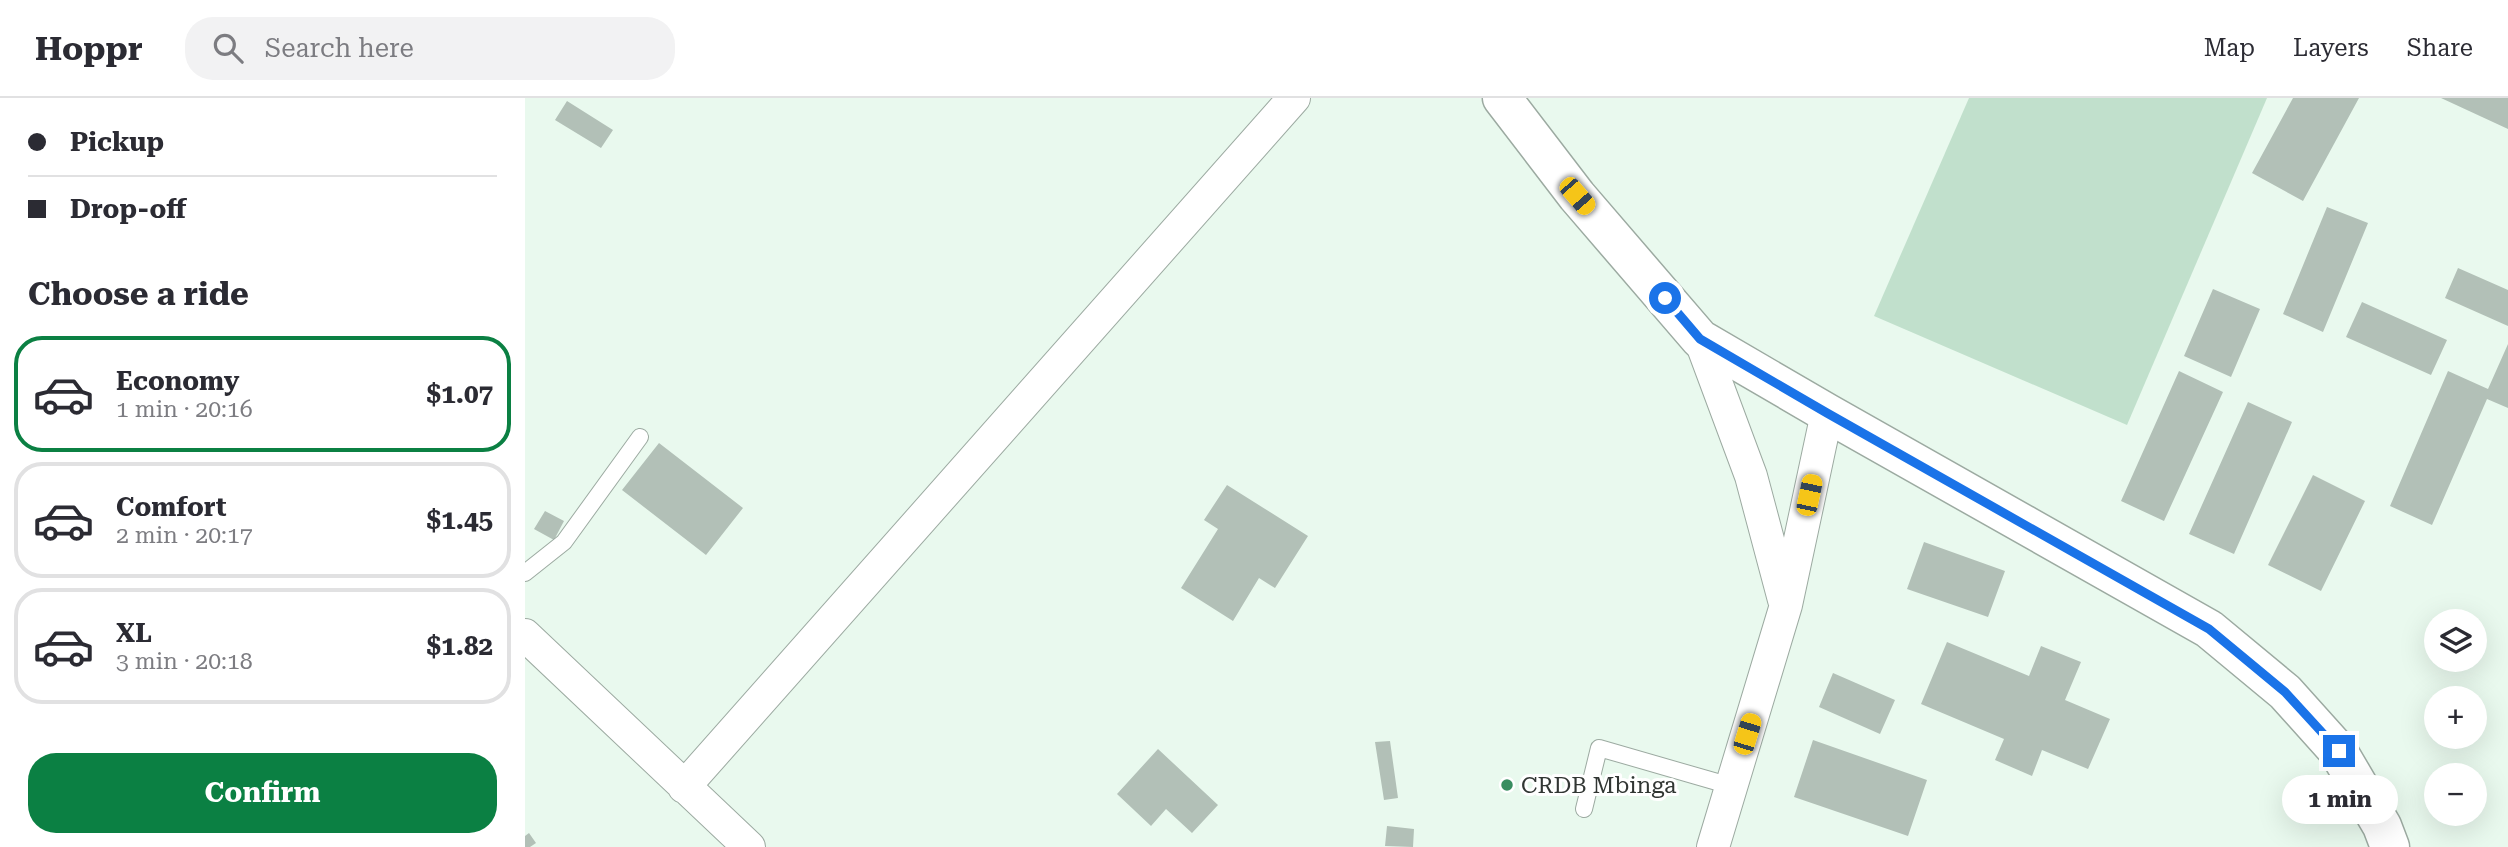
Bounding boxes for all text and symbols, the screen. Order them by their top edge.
search box [185,17,675,80]
text: Hoppr [35,29,143,68]
icon: search [209,29,247,67]
text: Search here [265,33,414,63]
text: Map [2204,34,2255,62]
text: Layers [2293,34,2369,62]
text: Share [2407,34,2473,62]
text: Pickup [70,127,164,157]
car [1556,173,1599,219]
text: Drop-off [70,194,186,224]
text: Choose a ride [28,275,249,313]
route start [1649,282,1681,314]
icon: car [32,363,95,426]
text: Economy [116,366,239,396]
text: $1.07 [427,379,493,409]
text: 1 min · 20:16 [116,396,253,423]
car [1795,472,1824,518]
icon: car [32,489,95,552]
text: Comfort [116,492,226,522]
text: $1.45 [427,505,493,535]
text: 2 min · 20:17 [116,522,253,549]
map controls [2424,609,2487,826]
button: layers [2424,609,2487,672]
icon: car [32,615,95,678]
text: XL [116,618,152,648]
text: $1.82 [427,631,493,661]
text: 3 min · 20:18 [116,648,253,675]
button: + [2424,686,2487,749]
car [1731,711,1764,757]
route end [2323,735,2355,767]
button: Confirm [28,753,497,833]
button: − [2424,763,2487,826]
place label: CRDB Mbinga [1521,772,1677,799]
callout: 1 min [2281,776,2397,824]
marker: CRDB Mbinga [1499,777,1515,793]
text: 1 min [2308,786,2372,813]

